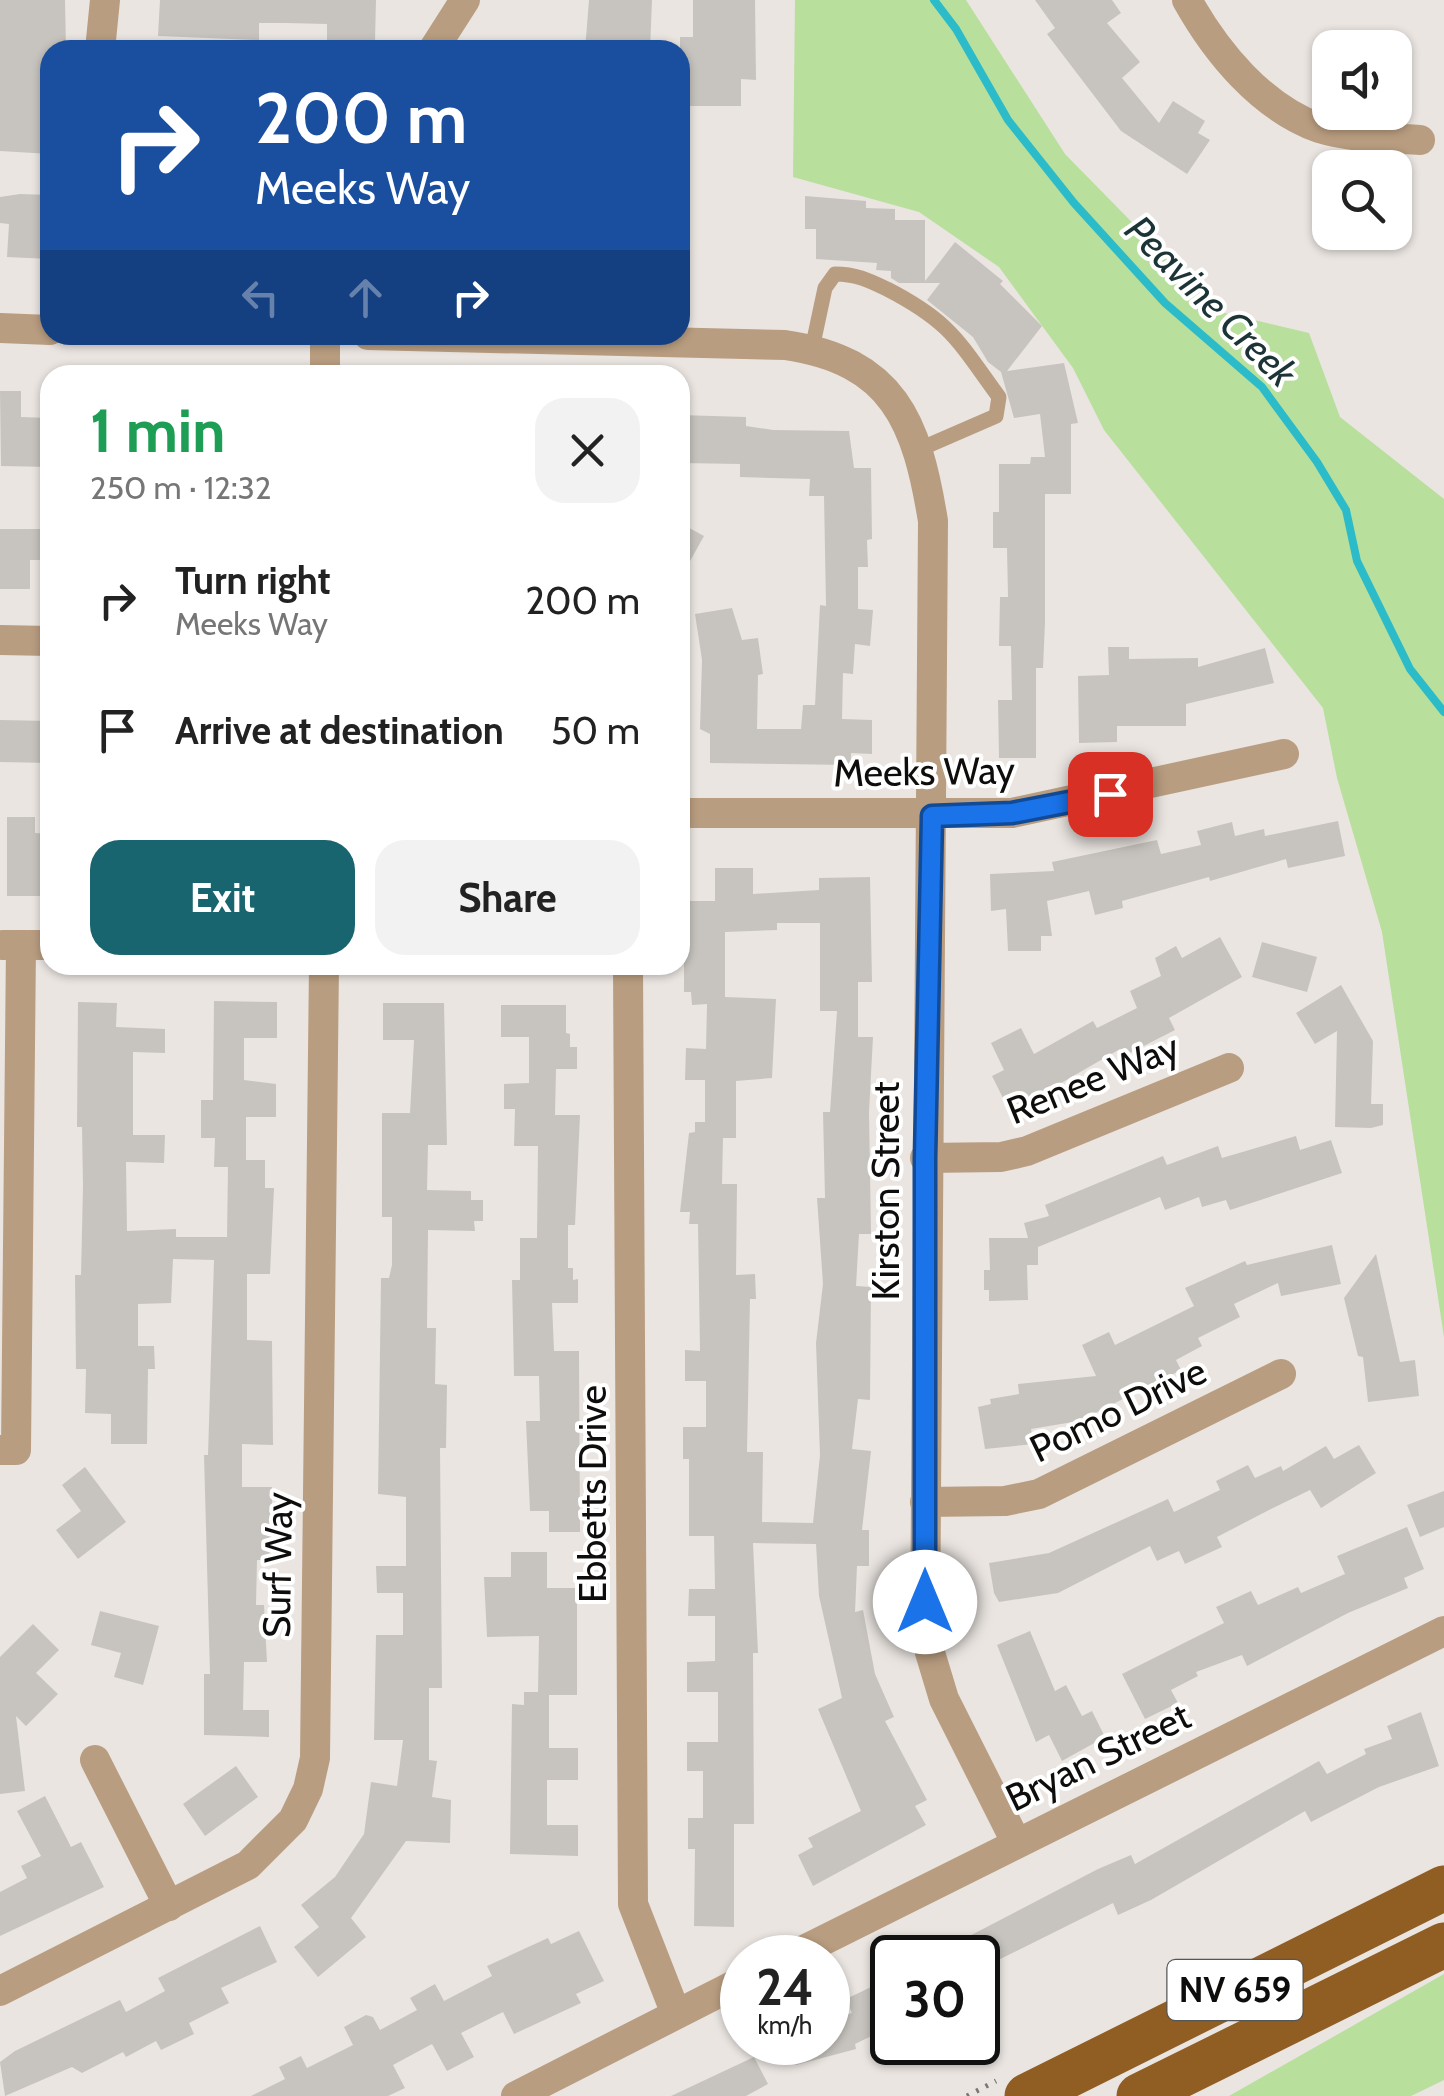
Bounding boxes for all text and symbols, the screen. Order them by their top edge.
map controls [1312,30,1412,250]
button: sound [1312,30,1412,130]
text: 200 m [255,75,467,161]
icon: right [90,80,220,210]
button: search [1312,150,1412,250]
text: Meeks Way [255,161,470,215]
water label: Peavine Creek [1115,205,1309,398]
icon: left [233,270,288,325]
icon: ahead [338,270,393,325]
icon: right [443,270,498,325]
text: 1 min [90,394,225,467]
button: close [535,398,640,503]
text: 250 m · 12:32 [90,468,272,507]
text: Turn right [175,557,331,604]
icon: right [90,573,145,628]
text: 200 m [525,577,640,624]
text: Meeks Way [175,604,328,643]
icon: arrive [90,703,145,758]
text: Arrive at destination [175,707,504,754]
text: 50 m [551,707,640,754]
street label: Meeks Way [833,746,1015,797]
pin [1068,752,1153,837]
icon: arrive [1083,767,1138,822]
button: Exit [90,840,355,955]
button: Share [375,840,640,955]
street label: Renee Way [1000,1023,1186,1134]
street label: Kirston Street [862,1081,909,1301]
street label: Pomo Drive [1022,1347,1214,1472]
street label: Ebbetts Drive [569,1385,616,1603]
street label: Surf Way [253,1492,302,1638]
position arrow [873,1550,977,1654]
street label: Bryan Street [998,1692,1198,1821]
speed limit sign: 30 [870,1935,1000,2065]
text: 24 [756,1957,814,2018]
road number: NV 659 [1168,1960,1302,2020]
text: km/h [758,2010,812,2040]

